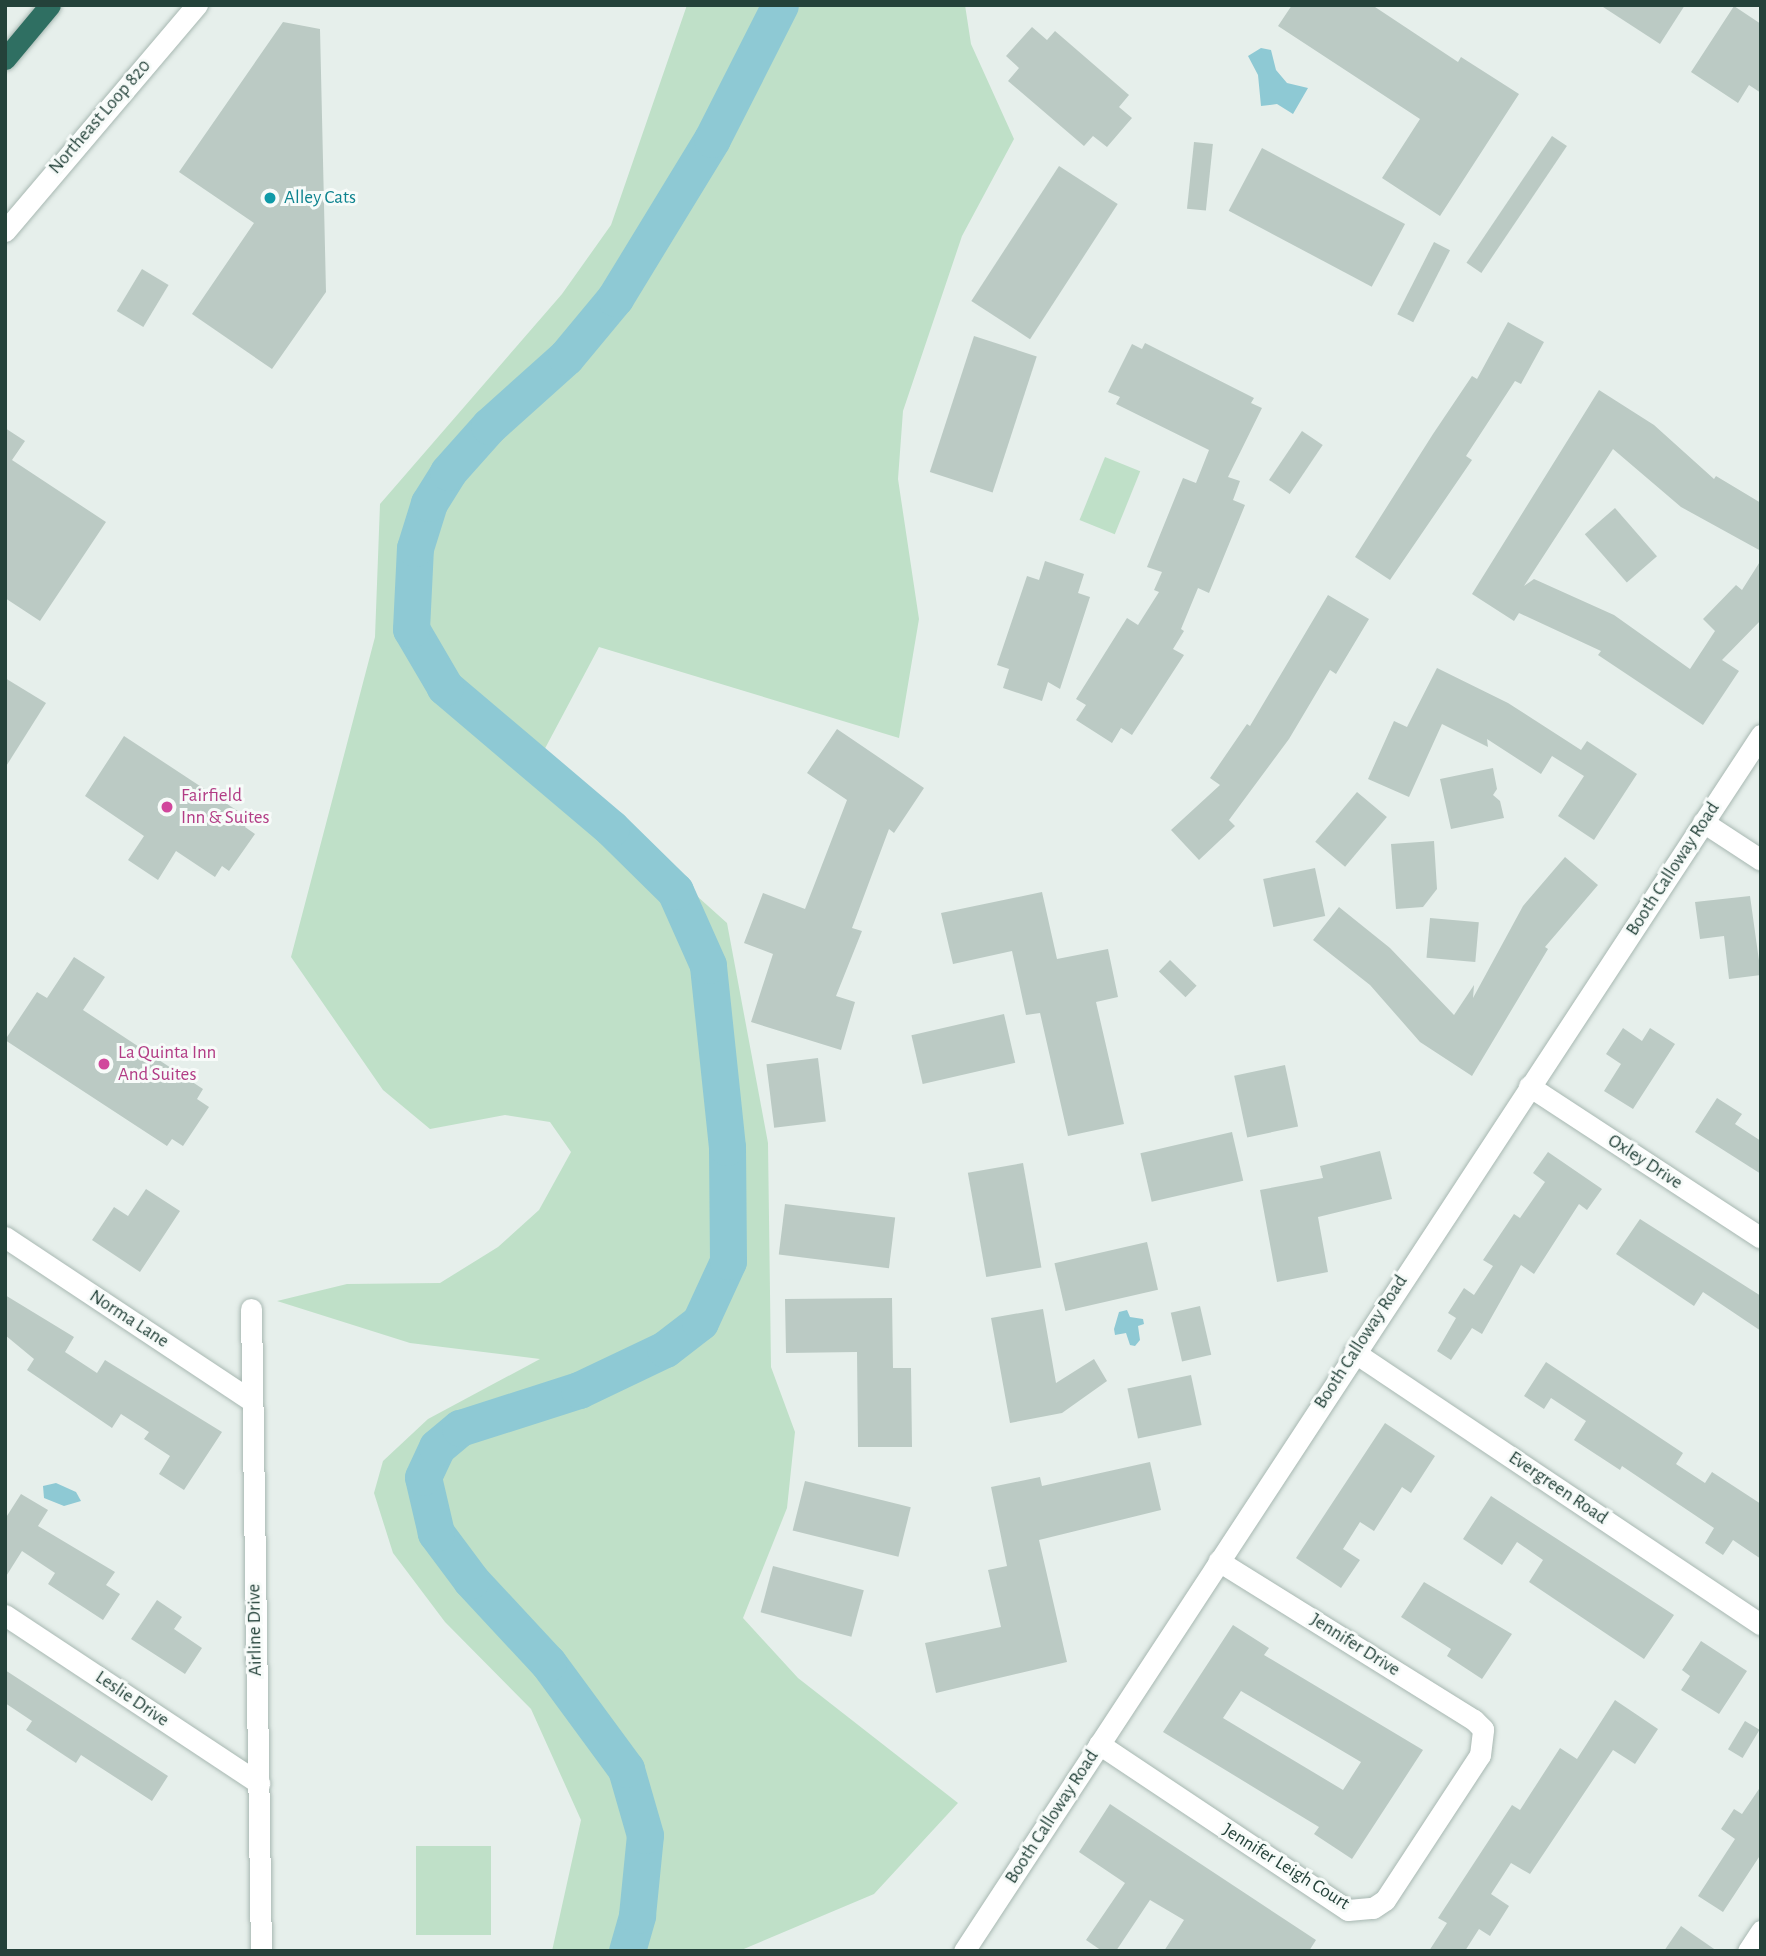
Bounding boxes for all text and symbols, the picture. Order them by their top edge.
street label: Northeast Loop 820 [44,55,156,179]
place label: Alley Cats [284,187,356,209]
marker: Alley Cats [262,190,278,206]
place label: Fairfield Inn & Suites [181,785,270,829]
street label: Booth Calloway Road [1621,798,1725,940]
marker: Fairfield Inn & Suites [159,799,175,815]
place label: La Quinta Inn And Suites [118,1042,216,1086]
marker: La Quinta Inn And Suites [96,1056,112,1072]
street label: Oxley Drive [1603,1129,1687,1195]
street label: Booth Calloway Road [1309,1271,1413,1413]
street label: Norma Lane [85,1285,173,1353]
street label: Evergreen Road [1504,1446,1612,1530]
street label: Airline Drive [243,1584,267,1676]
street label: Jennifer Drive [1306,1609,1404,1681]
street label: Leslie Drive [91,1666,173,1732]
street label: Booth Calloway Road [1000,1746,1104,1888]
street label: Jennifer Leigh Court [1218,1819,1354,1915]

